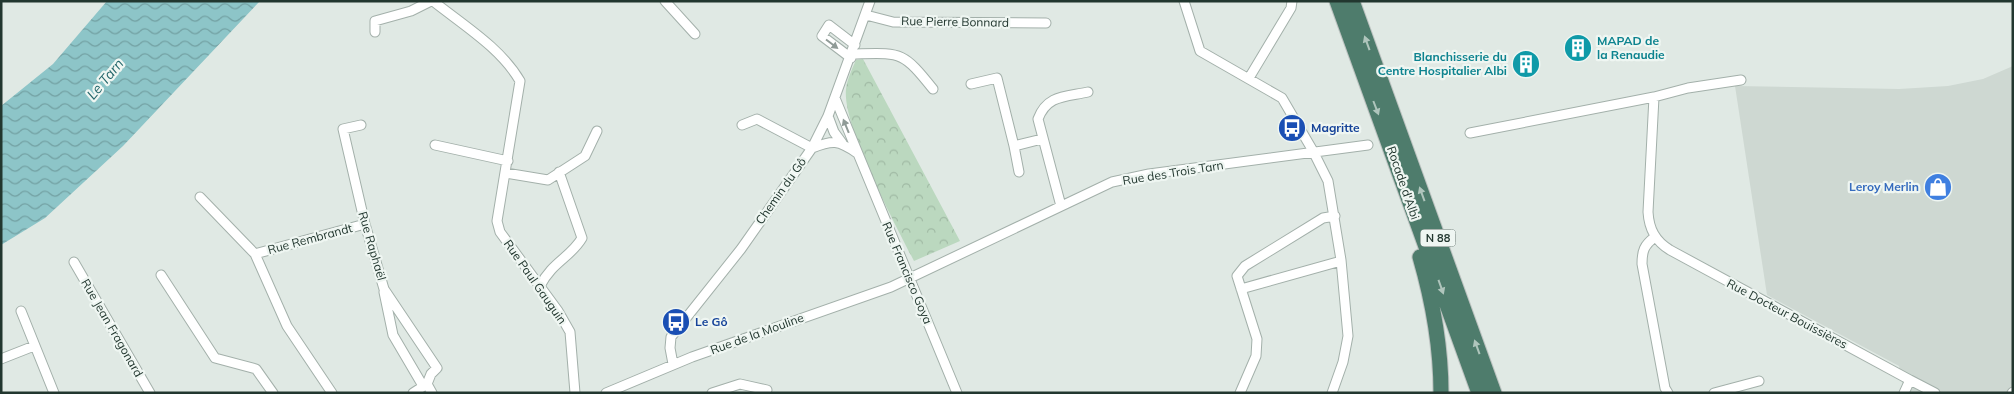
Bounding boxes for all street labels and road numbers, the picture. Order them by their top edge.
street label: Rue Pierre Bonnard [901,13,1009,30]
street label: Rocade d'Albi [1384,144,1423,222]
street label: Chemin du Gô [752,154,809,227]
street label: Rue des Trois Tarn [1121,157,1224,188]
street label: Rue Raphaël [355,210,390,282]
street label: Rue Francisco Goya [879,219,936,326]
street label: Rue Rembrandt [266,220,354,257]
road number: N 88 [1420,230,1456,247]
street label: Rue Paul Gauguin [501,237,570,327]
street label: Rue Docteur Bouissières [1724,275,1850,352]
street label: Rue Jean Fragonard [78,276,147,379]
street label: Rue de la Mouline [708,310,806,357]

